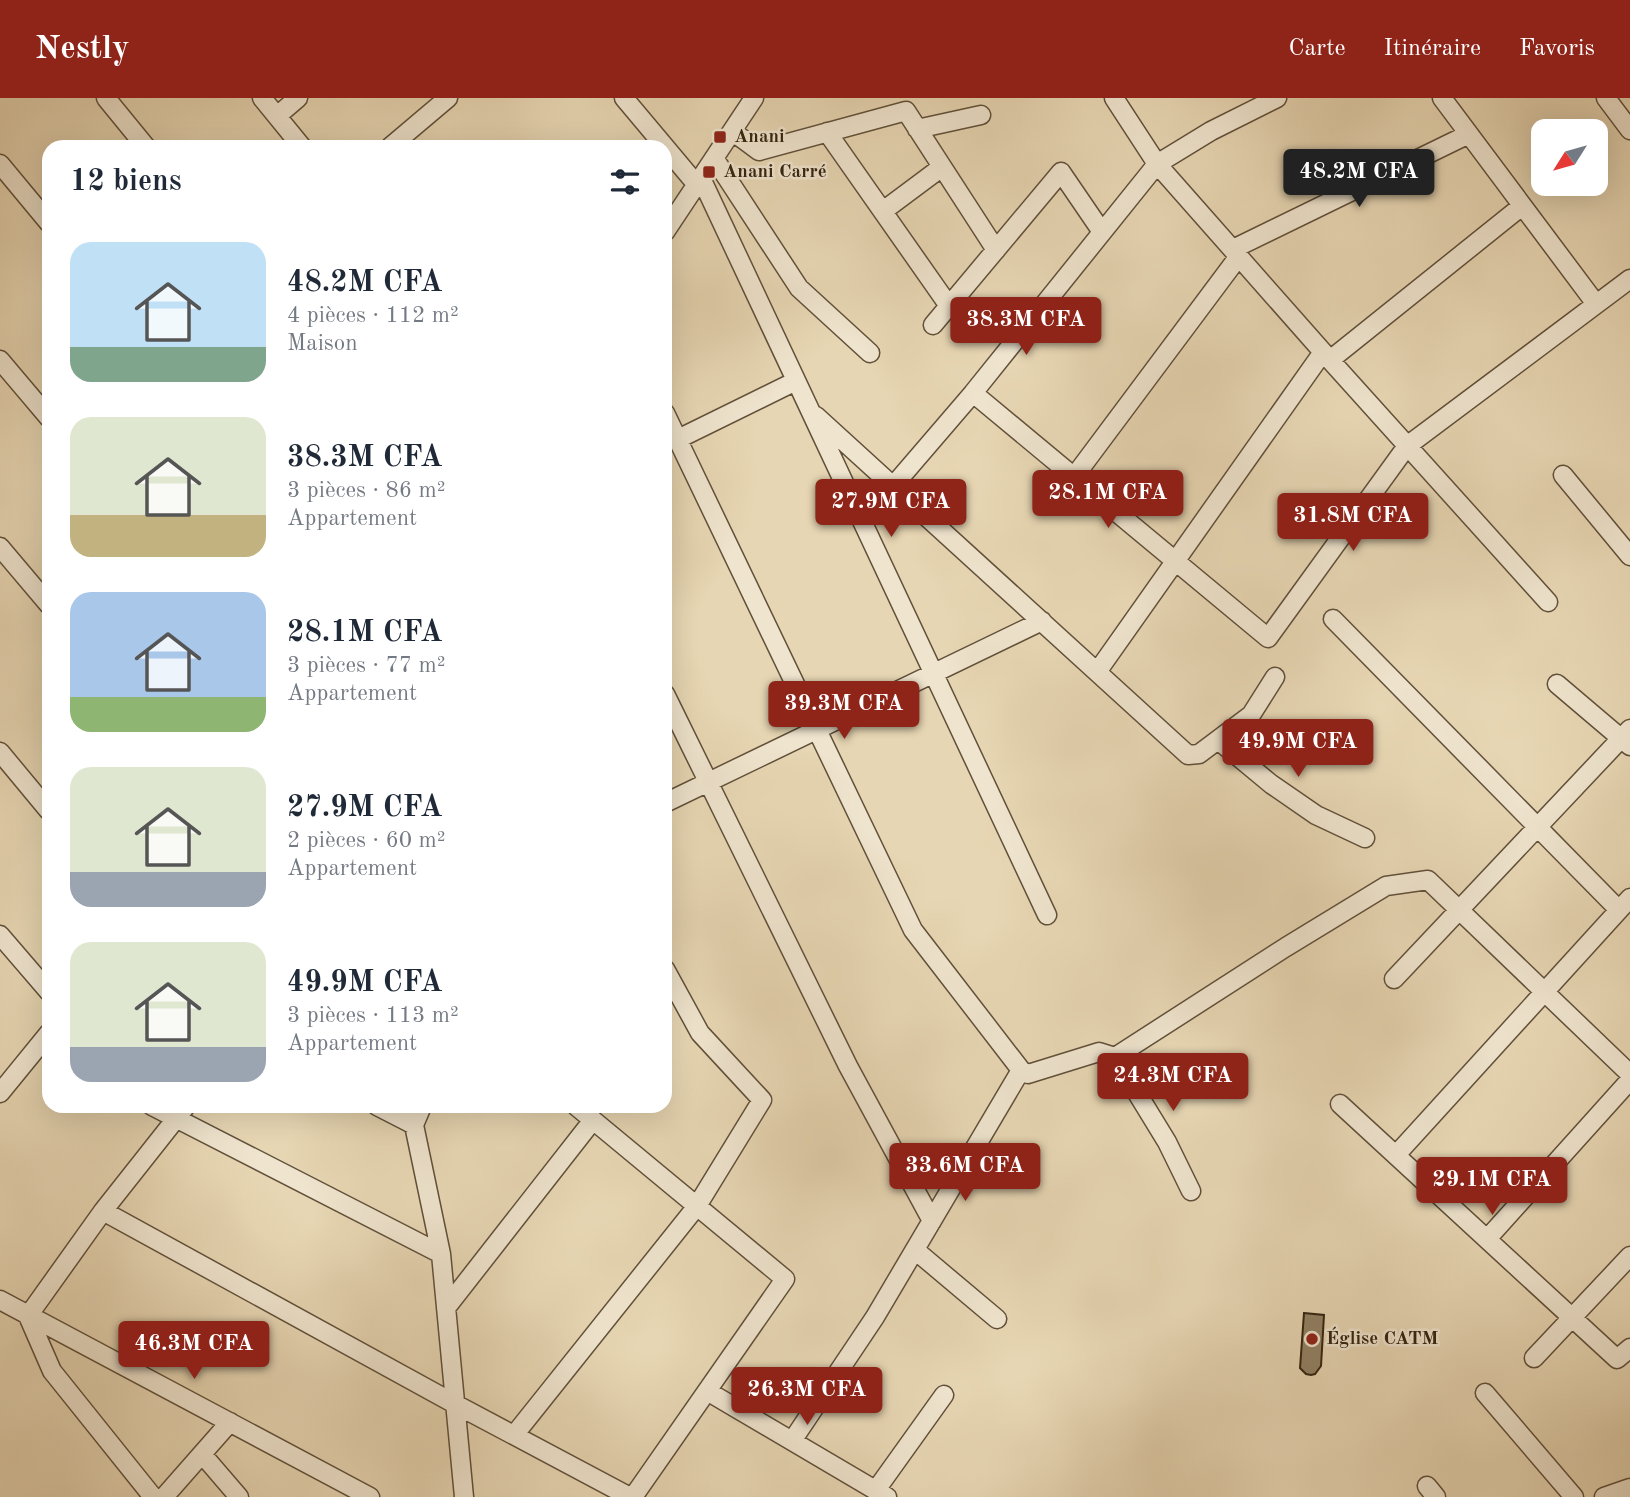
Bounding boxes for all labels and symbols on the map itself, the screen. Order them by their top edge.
north arrow [1531,119,1608,196]
place label: Anani [734,128,785,147]
marker: Anani [712,129,728,145]
pin: 48.2M CFA [1279,150,1439,209]
place label: Anani Carré [723,163,827,182]
marker: Anani Carré [701,164,717,180]
pin: 38.3M CFA [946,298,1106,357]
pin: 28.1M CFA [1028,470,1188,530]
pin: 27.9M CFA [811,480,971,539]
pin: 31.8M CFA [1273,494,1433,553]
pin: 39.3M CFA [764,682,924,741]
pin: 49.9M CFA [1218,720,1378,779]
pin: 24.3M CFA [1093,1054,1253,1113]
pin: 33.6M CFA [885,1144,1045,1203]
pin: 29.1M CFA [1412,1158,1572,1217]
pin: 46.3M CFA [114,1322,274,1381]
place label: Église CATM [1326,1326,1439,1349]
marker: Église CATM [1304,1331,1320,1347]
pin: 26.3M CFA [727,1368,887,1427]

